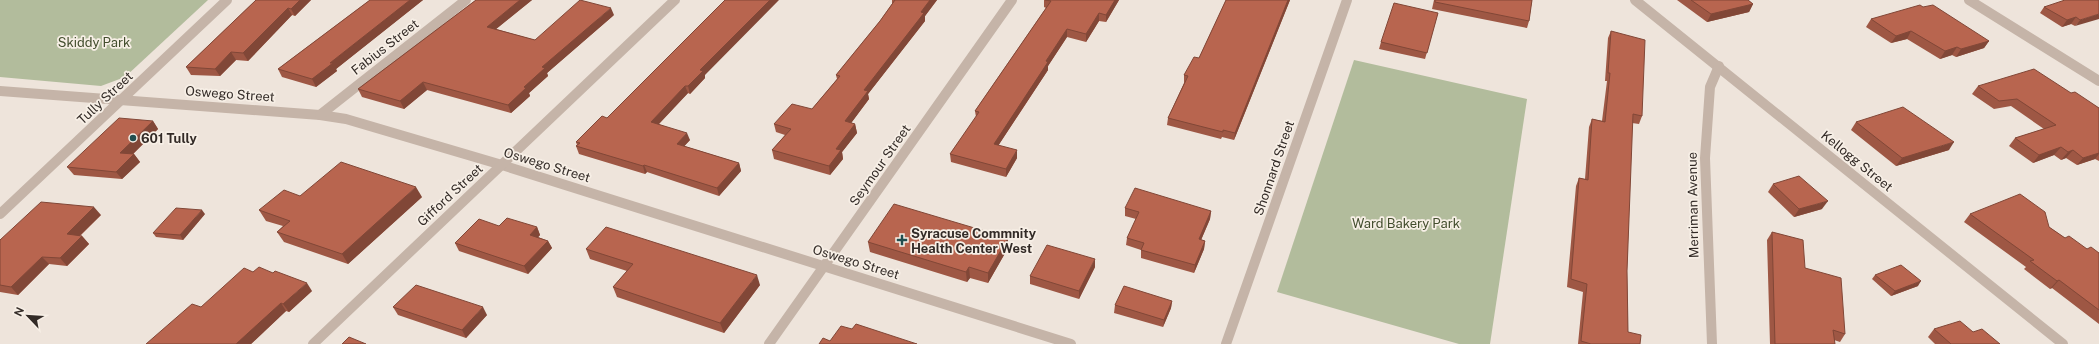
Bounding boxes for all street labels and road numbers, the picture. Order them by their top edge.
street label: Fabius Street [348,16,422,78]
street label: Tully Street [74,69,136,127]
street label: Oswego Street [185,83,275,105]
street label: Shonnard Street [1251,118,1297,218]
street label: Seymour Street [847,122,913,208]
street label: Kellogg Street [1818,128,1896,194]
street label: Oswego Street [502,145,592,185]
street label: Merriman Avenue [1685,152,1701,258]
street label: Gifford Street [414,161,486,229]
street label: Oswego Street [811,242,901,282]

